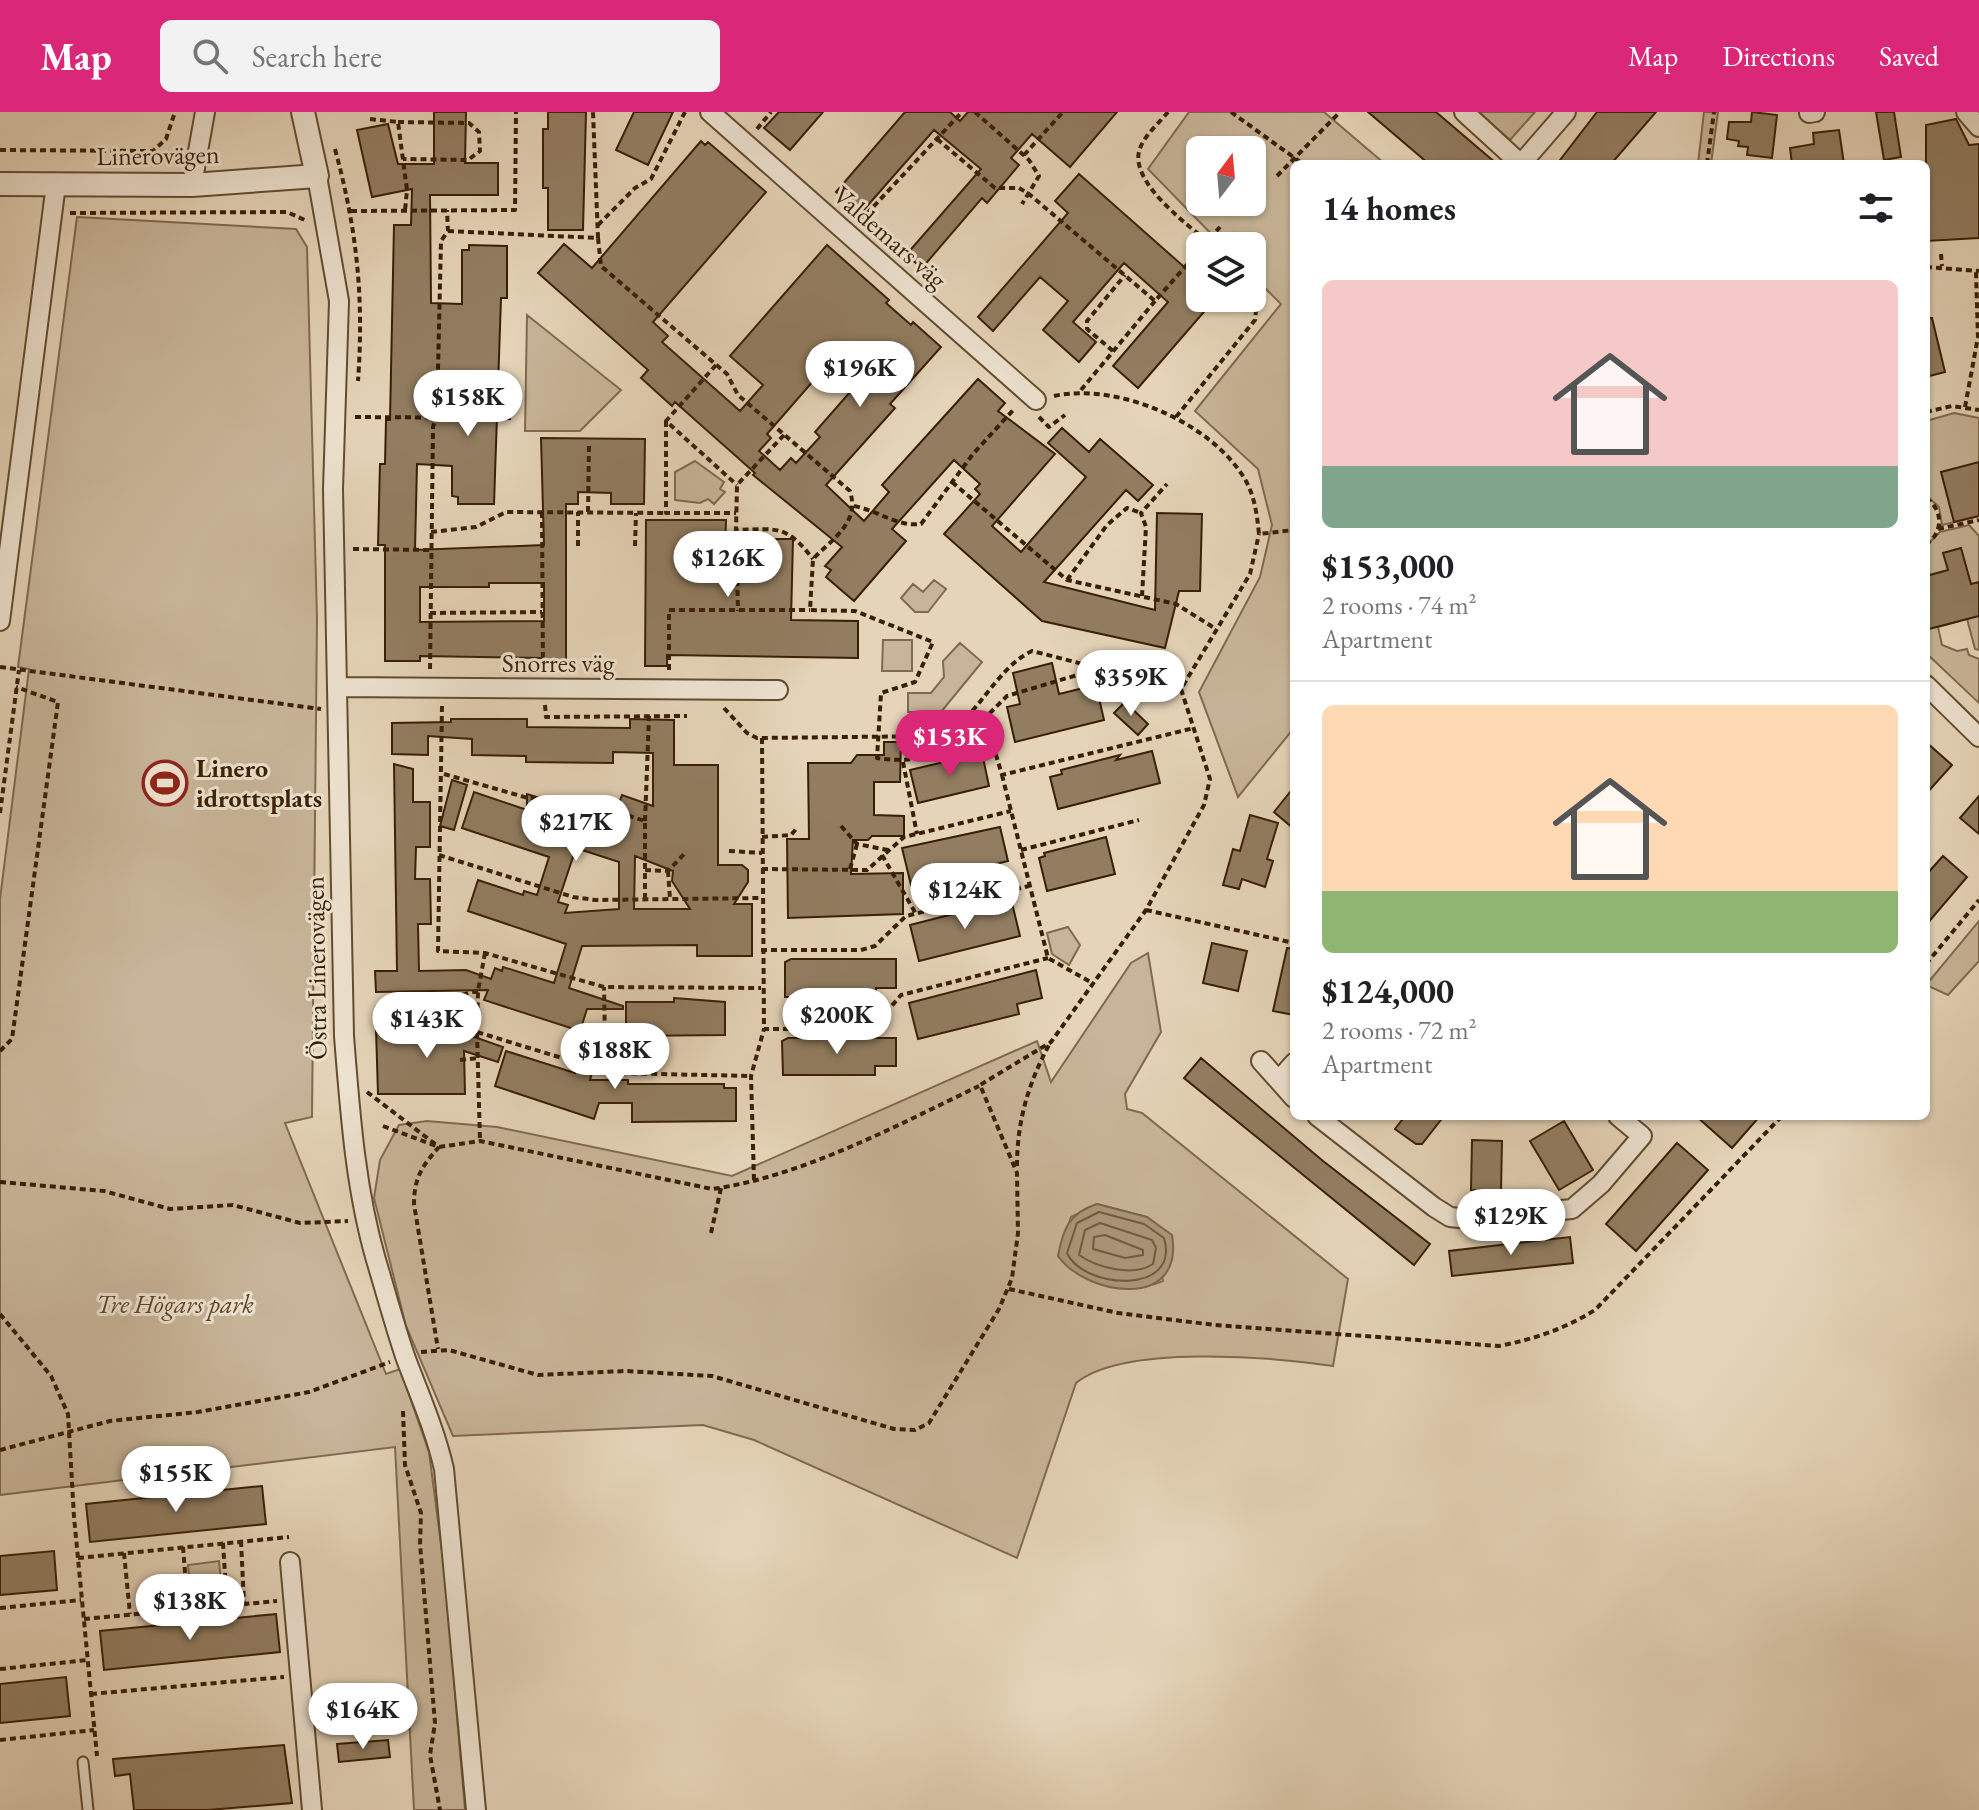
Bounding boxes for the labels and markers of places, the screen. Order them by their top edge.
pin: $196K [804,341,916,409]
pin: $158K [412,370,524,438]
pin: $126K [672,531,784,599]
pin: $359K [1075,650,1187,718]
pin: $153K [894,710,1006,778]
place label: Linero idrottsplats [196,751,322,815]
sports icon: Linero idrottsplats [141,759,189,807]
pin: $217K [520,795,632,863]
pin: $124K [909,863,1021,931]
pin: $200K [781,988,893,1056]
pin: $143K [371,992,483,1060]
pin: $188K [559,1023,671,1091]
pin: $129K [1455,1189,1567,1257]
pin: $155K [120,1446,232,1514]
pin: $138K [134,1574,246,1642]
pin: $164K [307,1683,419,1751]

